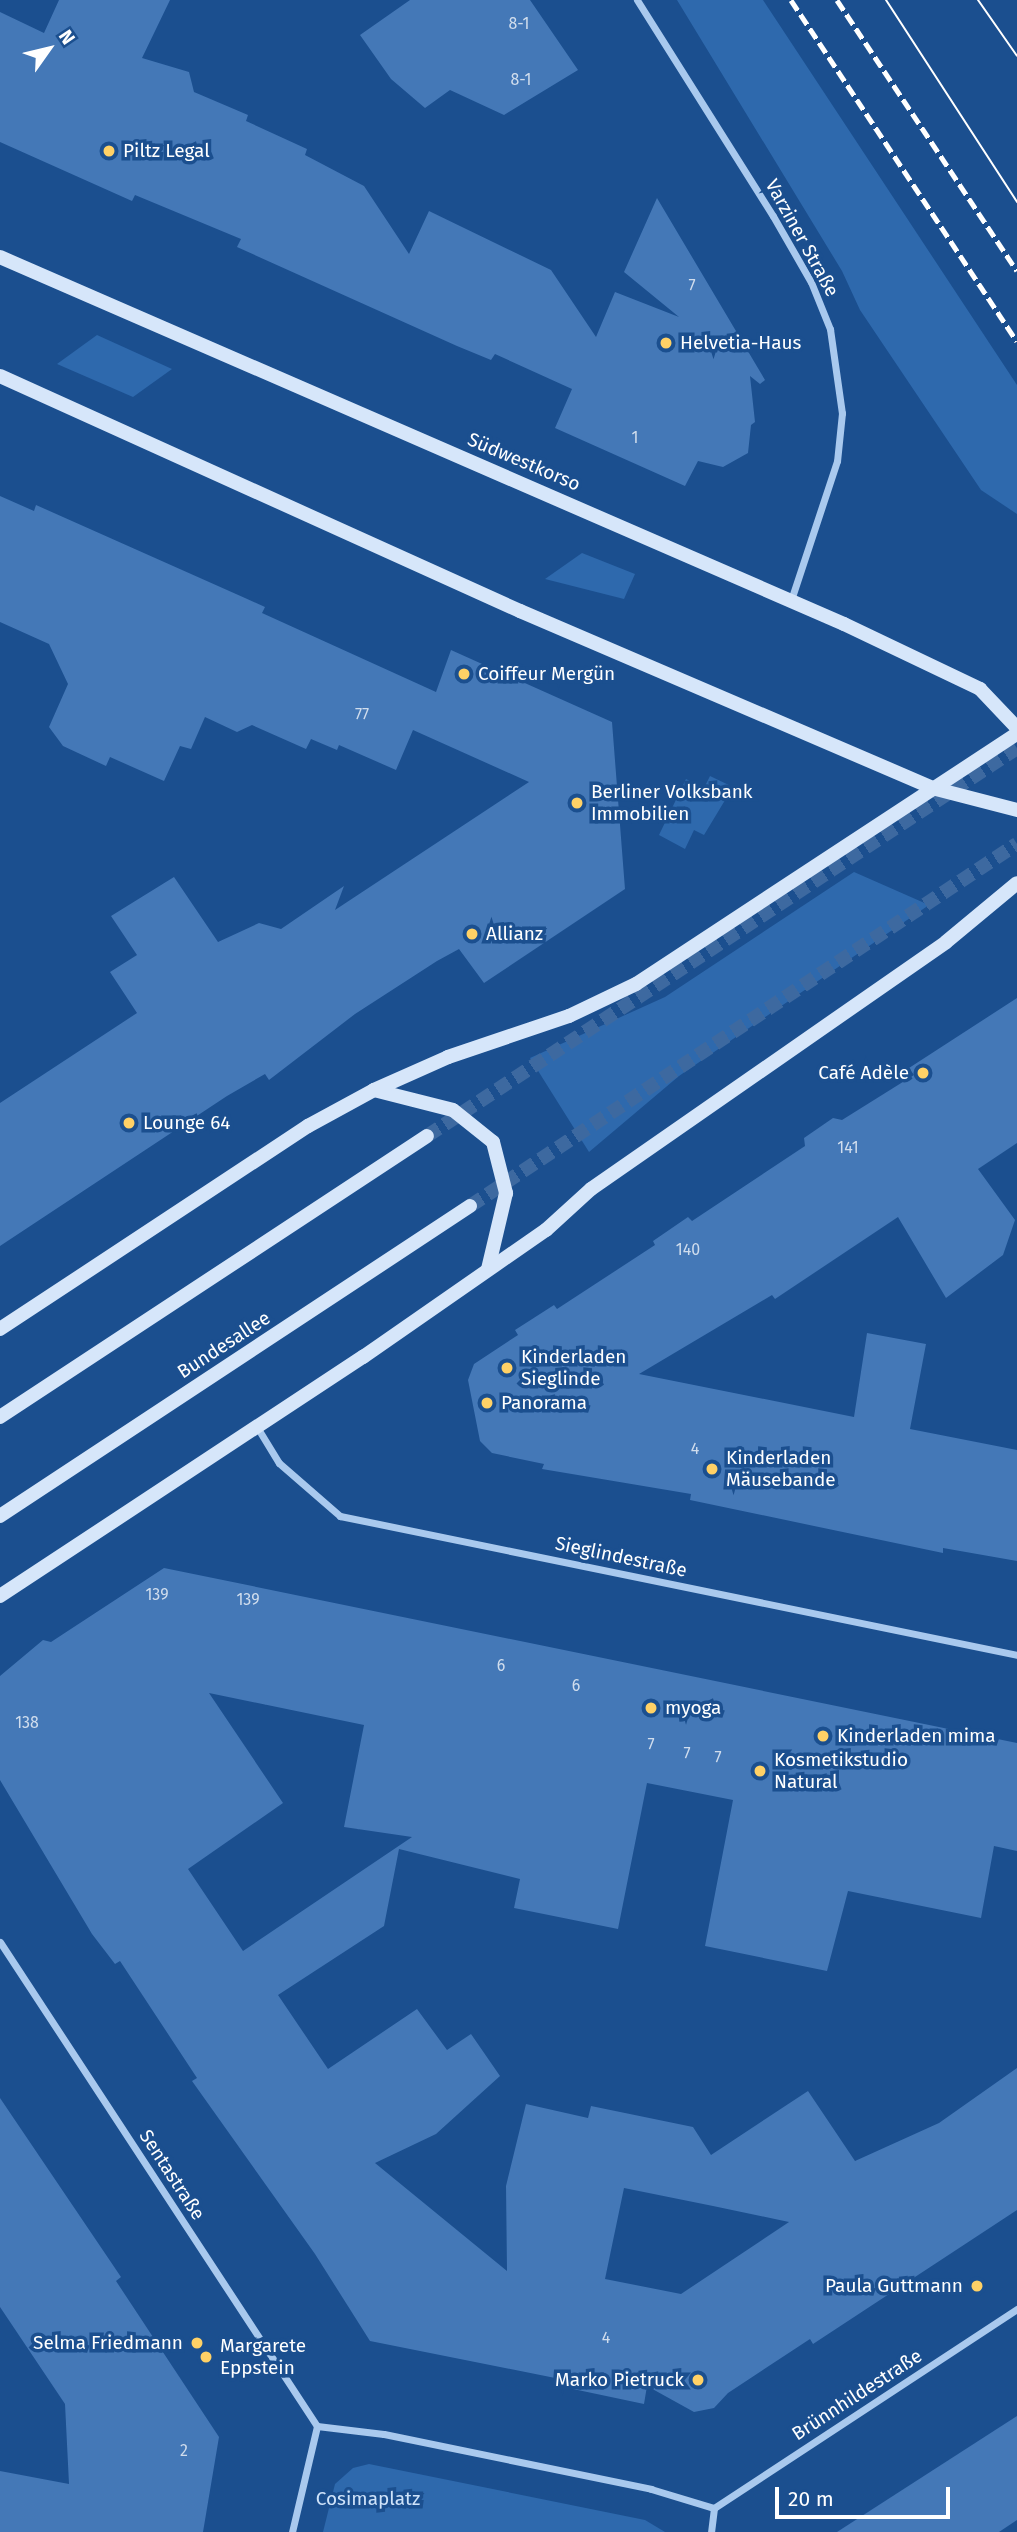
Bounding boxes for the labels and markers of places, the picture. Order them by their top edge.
place label: Piltz Legal [123,140,210,162]
marker: Piltz Legal [101,143,117,159]
place label: Helvetia-Haus [680,332,801,354]
marker: Helvetia-Haus [658,335,674,351]
place label: Coiffeur Mergün [478,663,615,685]
marker: Coiffeur Mergün [456,666,472,682]
place label: Berliner Volksbank Immobilien [591,781,753,825]
marker: Berliner Volksbank Immobilien [569,795,585,811]
place label: Allianz [486,923,543,945]
marker: Allianz [464,926,480,942]
place label: Café Adèle [818,1062,909,1084]
marker: Café Adèle [915,1065,931,1081]
place label: Lounge 64 [143,1112,230,1134]
marker: Lounge 64 [121,1115,137,1131]
place label: Kinderladen Sieglinde [521,1346,626,1390]
marker: Kinderladen Sieglinde [499,1360,515,1376]
place label: Panorama [501,1392,587,1414]
marker: Panorama [479,1395,495,1411]
place label: Kinderladen Mäusebande [726,1447,836,1491]
marker: Kinderladen Mäusebande [704,1461,720,1477]
place label: myoga [665,1697,721,1719]
marker: myoga [643,1700,659,1716]
place label: Kinderladen mima [837,1725,996,1747]
marker: Kinderladen mima [815,1728,831,1744]
place label: Kosmetikstudio Natural [774,1749,908,1793]
marker: Kosmetikstudio Natural [752,1763,768,1779]
place label: Paula Guttmann [825,2275,963,2297]
marker: Paula Guttmann [969,2278,985,2294]
place label: Selma Friedmann [33,2332,183,2354]
marker: Selma Friedmann [189,2335,205,2351]
place label: Margarete Eppstein [220,2335,306,2379]
marker: Margarete Eppstein [198,2349,214,2365]
place label: Marko Pietruck [555,2369,684,2391]
marker: Marko Pietruck [690,2372,706,2388]

